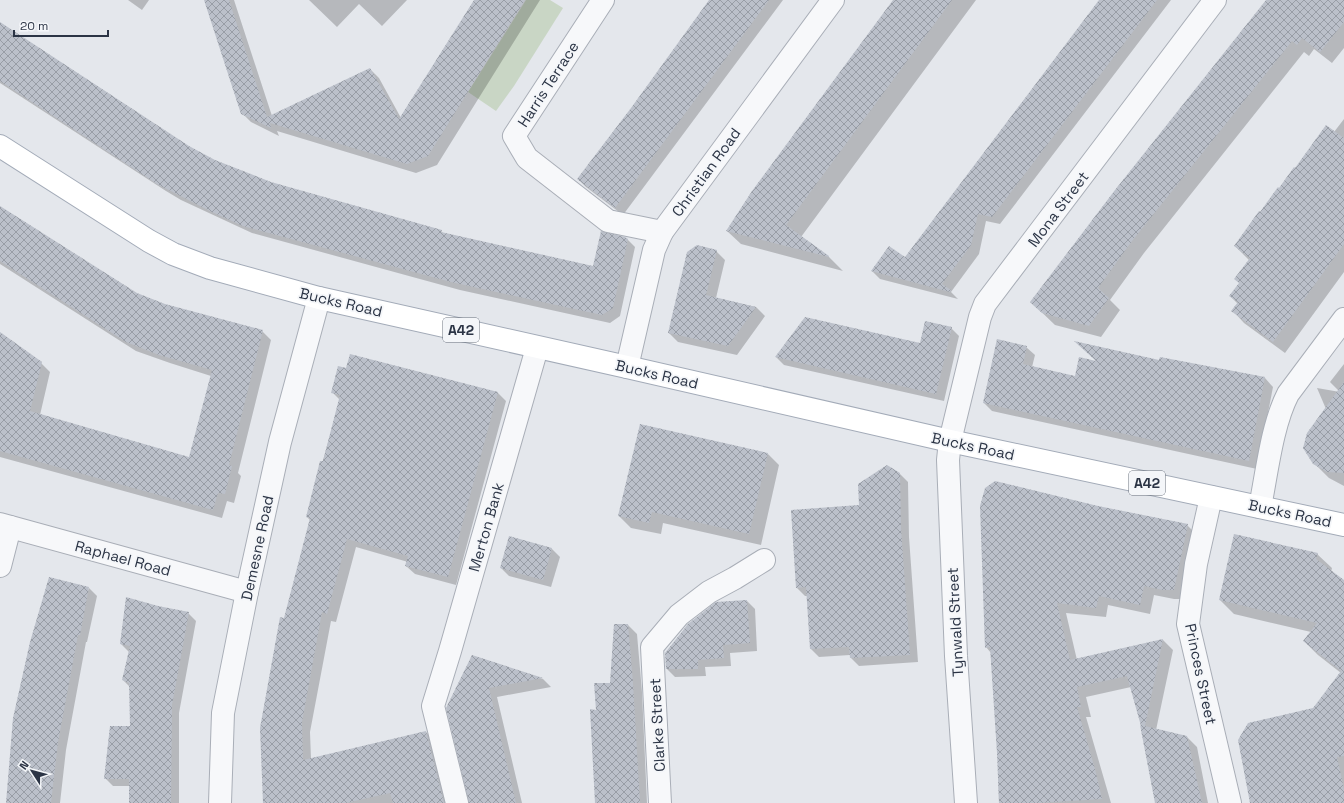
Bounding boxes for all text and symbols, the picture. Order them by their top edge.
scale bar [14,12,108,38]
text: 20 m [20,18,48,34]
street label: Harris Terrace [513,37,583,130]
street label: Christian Road [667,124,745,220]
street label: Mona Street [1023,167,1093,251]
street label: Bucks Road [298,283,384,321]
road number: A42 [443,318,479,342]
street label: Bucks Road [614,355,700,393]
street label: Bucks Road [930,428,1016,464]
road number: A42 [1129,471,1165,495]
street label: Merton Bank [464,480,508,574]
street label: Demesne Road [237,494,277,602]
street label: Bucks Road [1247,495,1333,531]
street label: Raphael Road [73,536,173,580]
street label: Tynwald Street [943,567,967,677]
street label: Princes Street [1181,622,1221,726]
street label: Clarke Street [645,678,669,772]
north arrow [12,751,52,791]
text: N [16,758,32,772]

